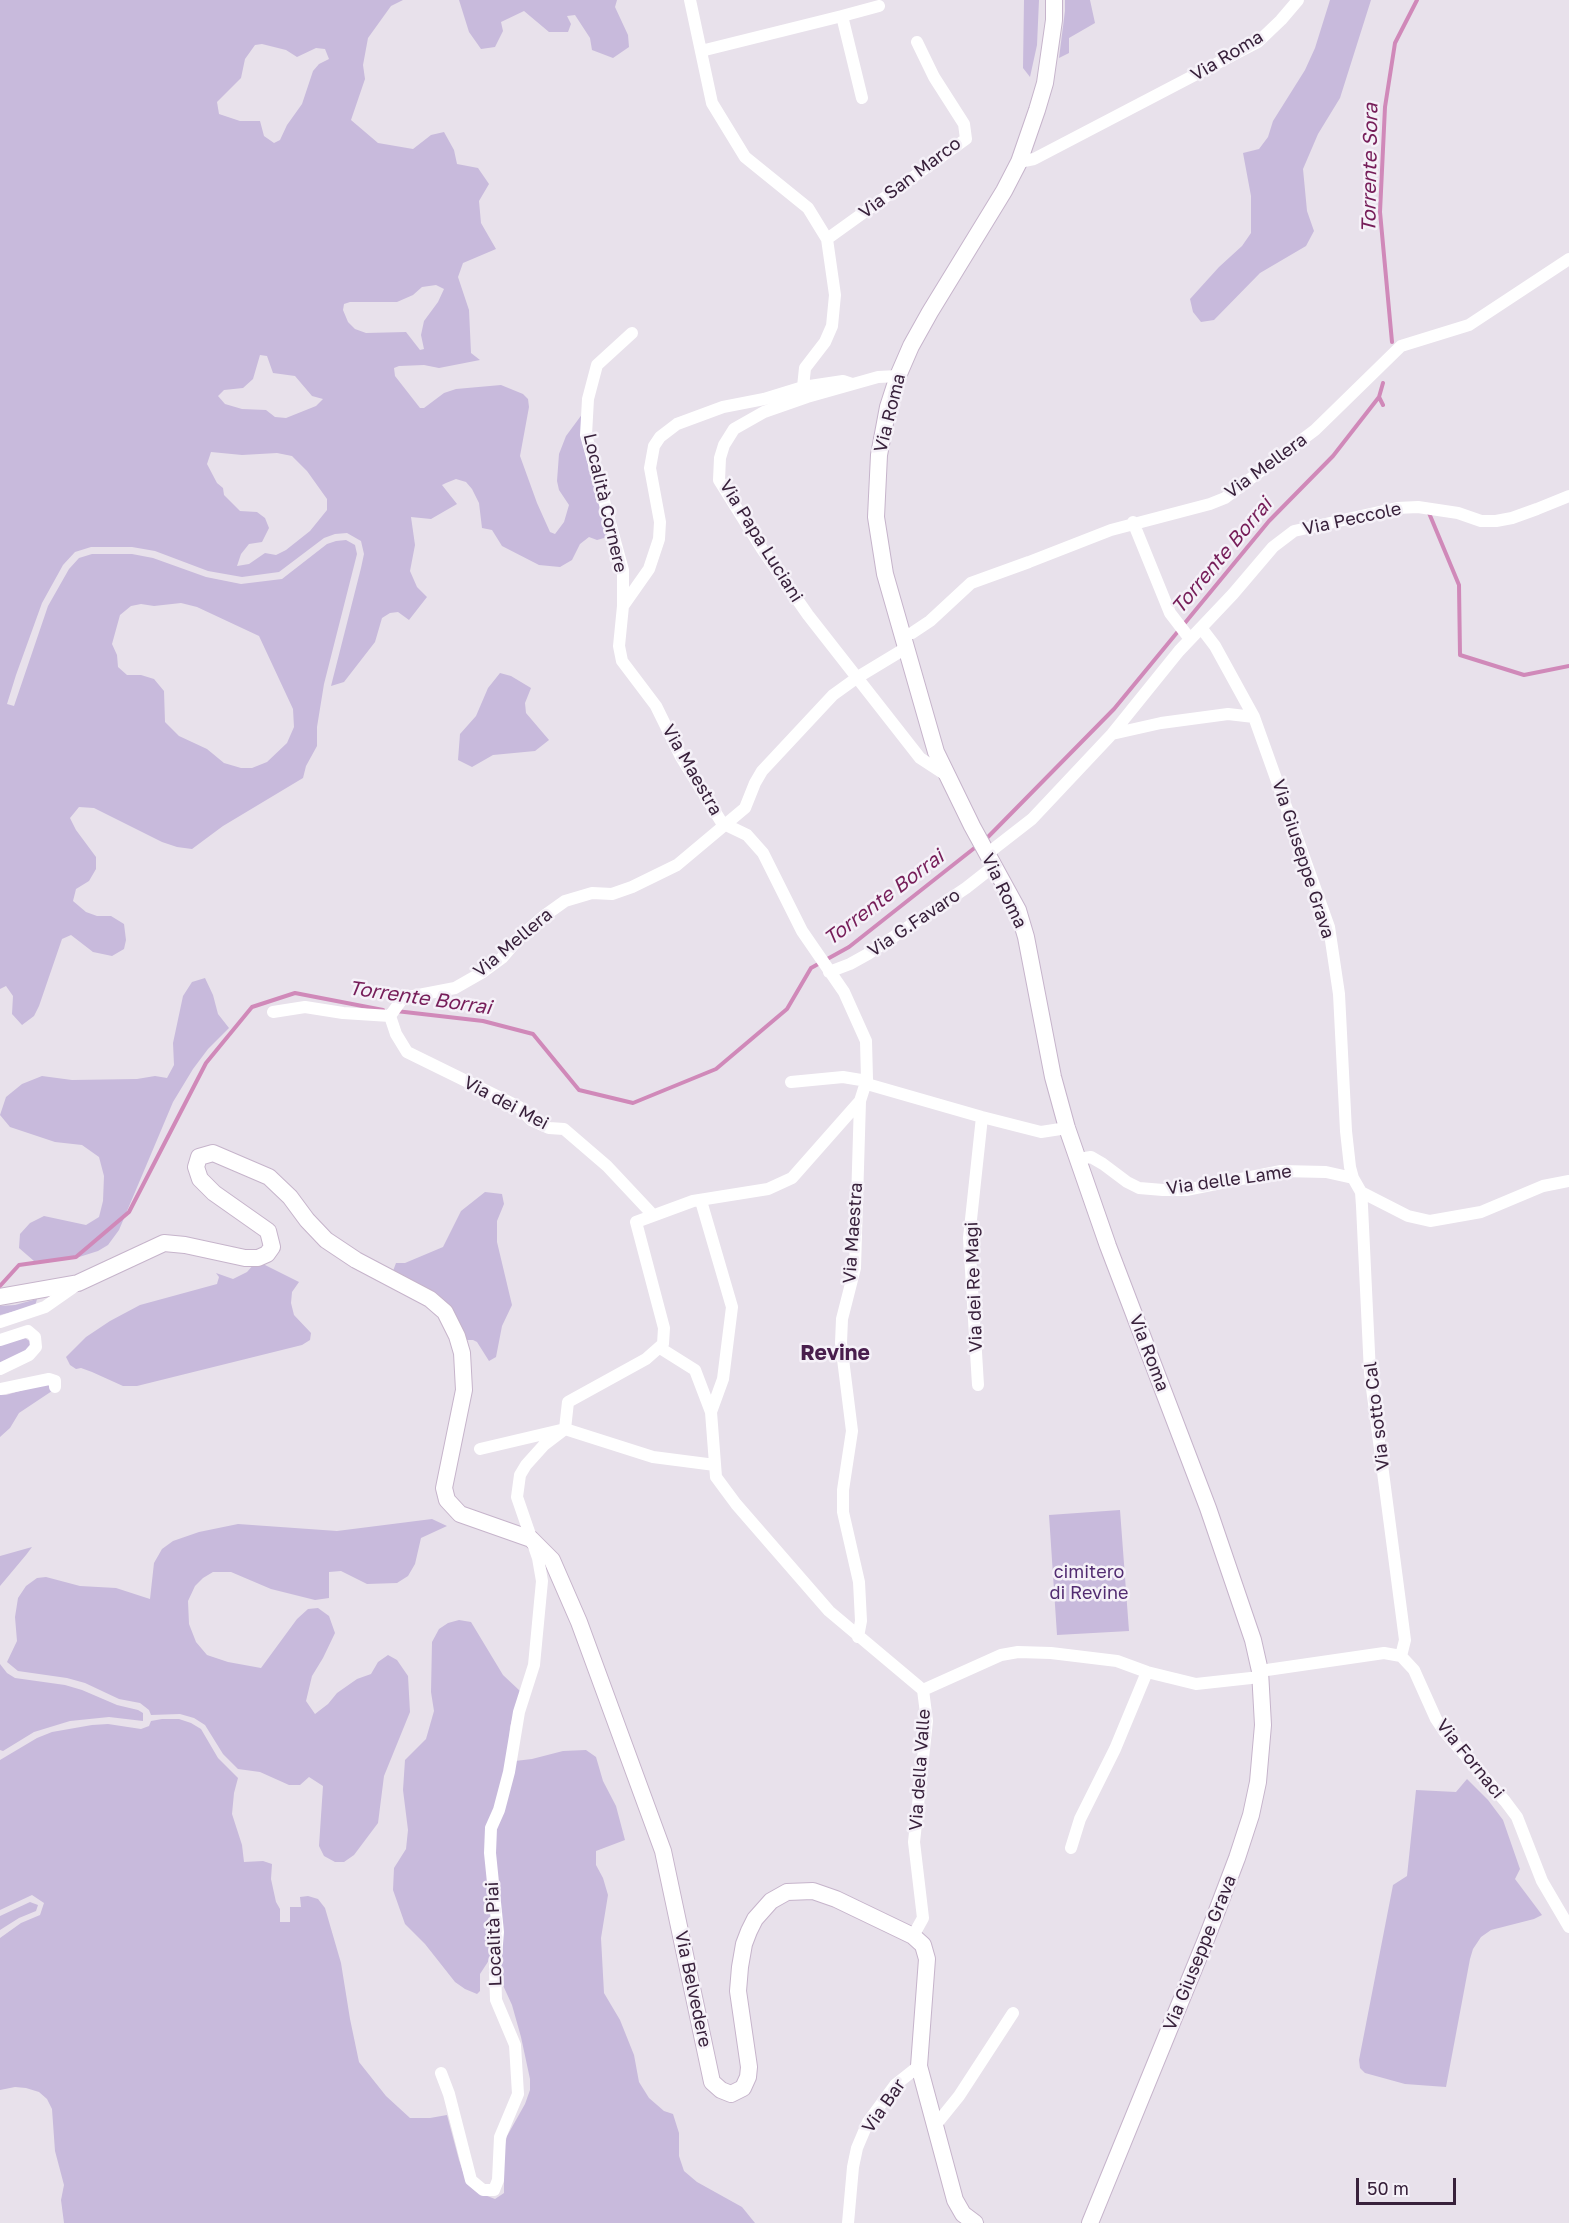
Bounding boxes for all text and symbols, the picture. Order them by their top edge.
street label: Via Roma [1187,26,1267,86]
water label: Torrente Sora [1357,103,1383,233]
street label: Via San Marco [855,133,965,223]
street label: Via Roma [870,371,910,455]
street label: Via Mellera [1221,429,1311,503]
street label: Località Cornere [578,431,632,575]
street label: Via Papa Luciani [715,476,807,606]
water label: Torrente Borrai [1167,493,1277,619]
street label: Via Peccole [1301,498,1403,540]
street label: Via Maestra [657,721,727,819]
street label: Via Giuseppe Grava [1267,777,1339,941]
water label: Torrente Borrai [819,845,949,951]
street label: Via Roma [977,850,1031,932]
street label: Via G.Favaro [864,884,964,962]
street label: Via Mellera [469,904,557,982]
water label: Torrente Borrai [347,976,493,1020]
street label: Via dei Mei [460,1072,552,1134]
street label: Via delle Lame [1165,1161,1293,1199]
street label: Via Maestra [839,1182,867,1284]
street label: Via dei Re Magi [961,1221,987,1353]
street label: Via Roma [1124,1312,1174,1394]
district label: Revine [800,1340,870,1366]
street label: Via sotto Cal [1360,1360,1394,1472]
park label: cimitero di Revine [1050,1561,1128,1604]
street label: Via della Valle [905,1708,935,1832]
street label: Via Fornaci [1431,1715,1509,1803]
street label: Via Giuseppe Grava [1159,1872,1241,2034]
street label: Località Piai [481,1881,507,1987]
street label: Via Belvedere [670,1929,716,2049]
street label: Via Bar [858,2075,910,2137]
scale bar [1359,2166,1460,2204]
text: 50 m [1367,2177,1409,2199]

